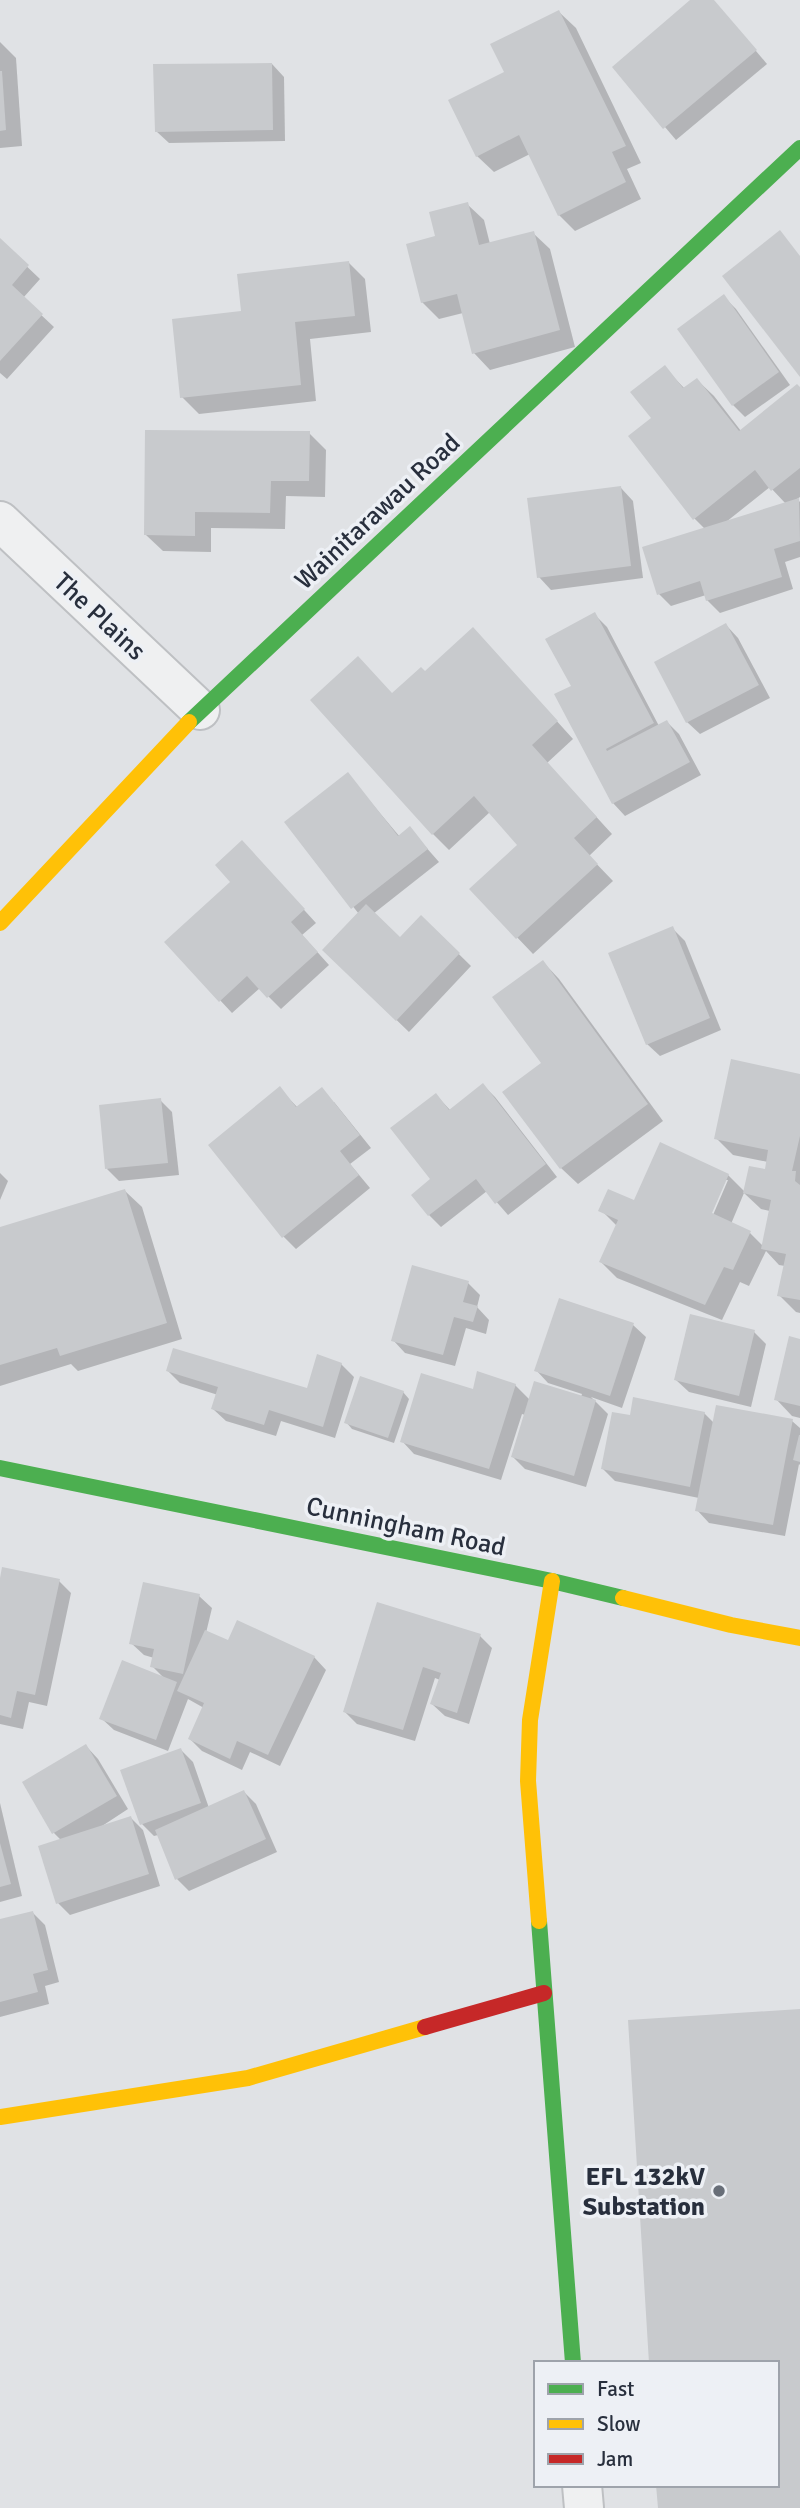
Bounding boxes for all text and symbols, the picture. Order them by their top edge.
street label: Wainitarawau Road [288,427,467,597]
street label: The Plains [47,566,152,667]
street label: Cunningham Road [303,1490,508,1564]
place label: EFL 132kV Substation [583,2161,705,2223]
marker: EFL 132kV Substation [711,2183,727,2199]
legend [534,2361,779,2487]
text: Fast [597,2376,634,2402]
text: Slow [597,2411,641,2437]
text: Jam [597,2446,633,2472]

